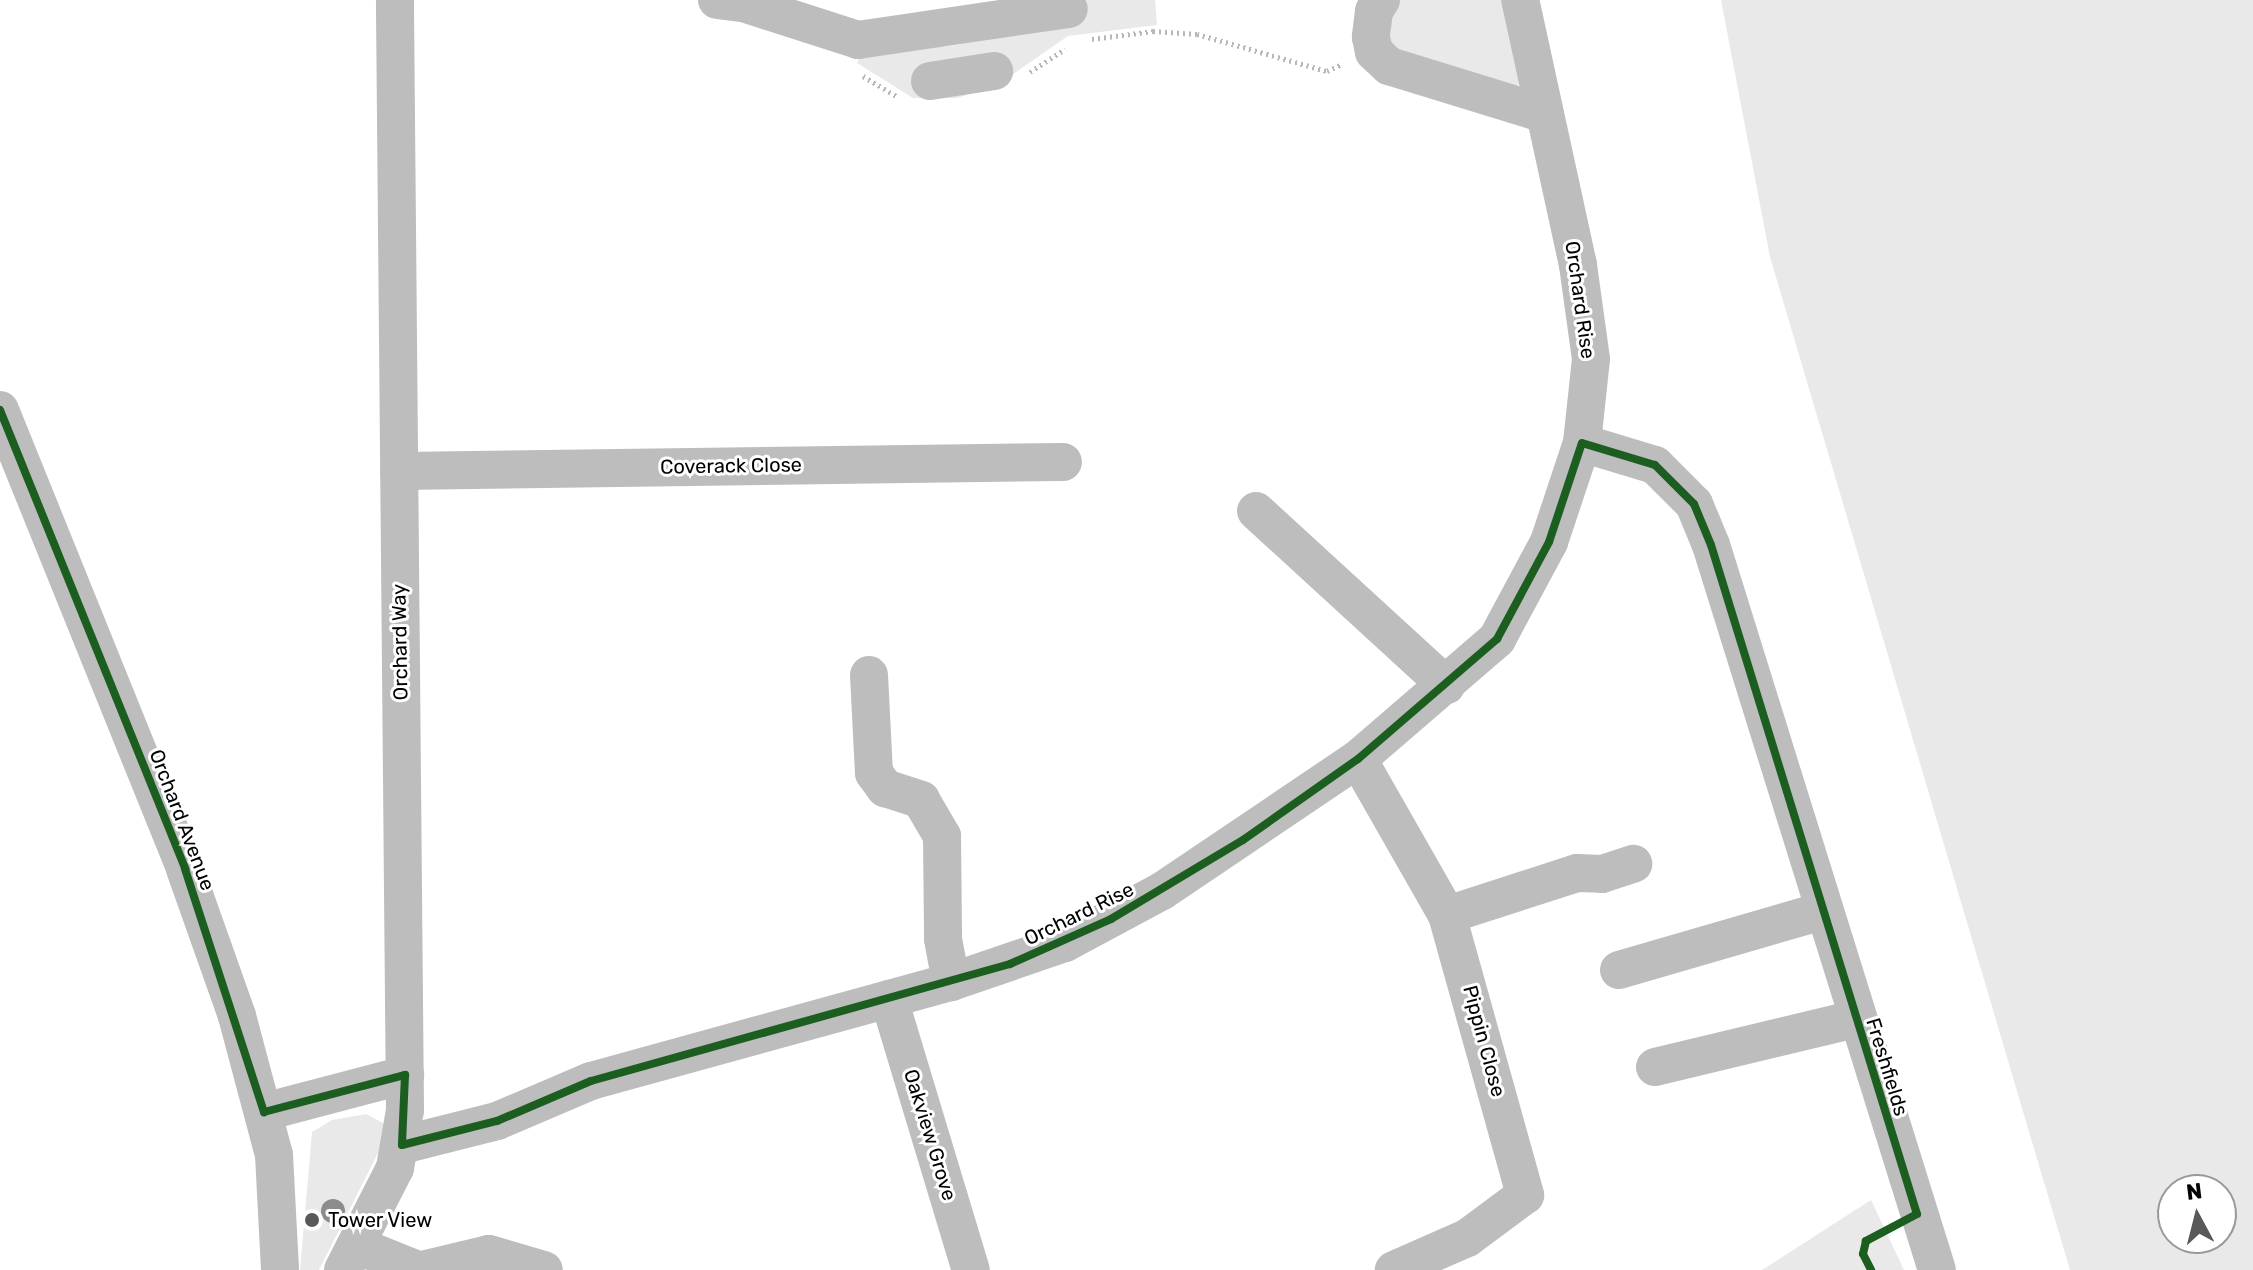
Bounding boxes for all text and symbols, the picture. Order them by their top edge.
street label: Orchard Rise [1560,240,1600,360]
street label: Coverack Close [660,453,802,479]
street label: Orchard Way [387,583,413,701]
street label: Orchard Avenue [144,746,220,894]
street label: Orchard Rise [1020,877,1138,951]
street label: Pippin Close [1458,983,1510,1099]
street label: Freshfields [1861,1015,1913,1119]
street label: Oakview Grove [899,1066,961,1204]
north arrow [2157,1174,2237,1254]
text: N [2185,1177,2204,1206]
place label: Tower View [328,1208,433,1232]
marker: Tower View [303,1211,321,1229]

